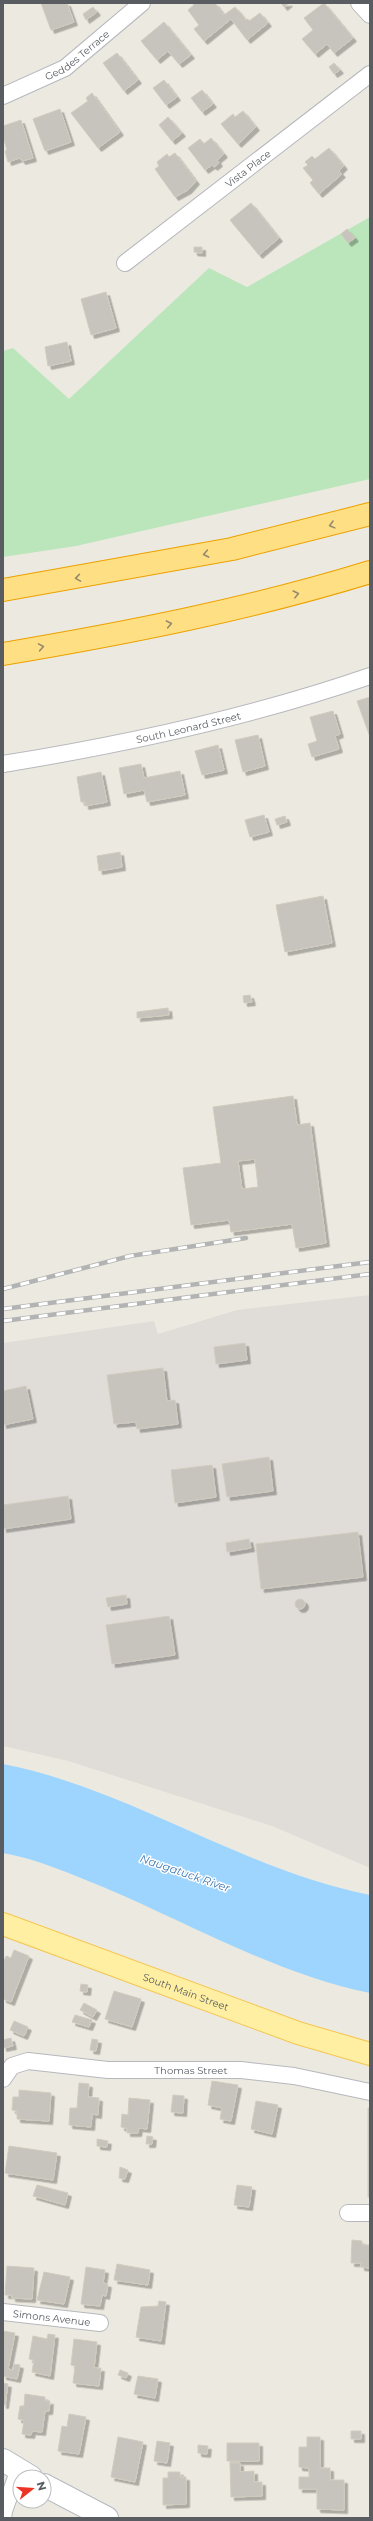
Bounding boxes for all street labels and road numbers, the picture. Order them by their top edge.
street label: Geddes Terrace [43,27,112,83]
street label: Vista Place [222,147,273,190]
street label: South Leonard Street [135,709,242,746]
street label: South Main Street [141,1970,231,2013]
street label: Thomas Street [154,2064,227,2077]
street label: Simons Avenue [12,2307,91,2328]

